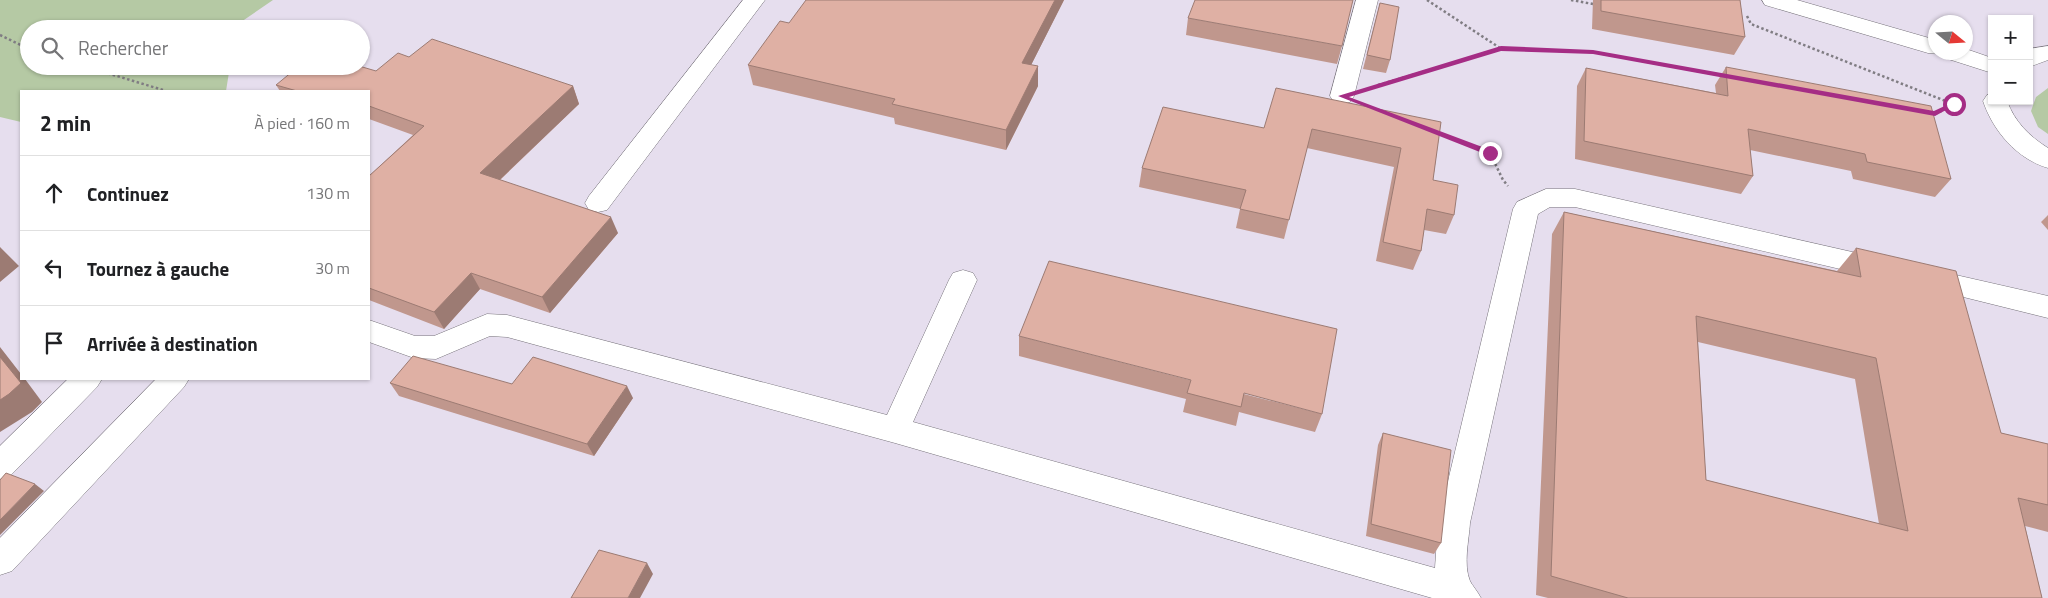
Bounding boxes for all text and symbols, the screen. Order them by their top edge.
north arrow [1928,15,1973,60]
map controls [1988,15,2033,105]
button: + [1988,15,2033,60]
search box [20,20,370,75]
text: Rechercher [78,33,168,62]
icon: search [38,34,66,62]
button: − [1988,60,2033,105]
route start [1943,93,1966,116]
text: 2 min [40,107,91,139]
text: À pied · 160 m [254,111,350,135]
route end [1479,142,1502,165]
icon: ahead [40,179,68,207]
text: Continuez [87,179,169,208]
text: 130 m [306,181,350,205]
icon: left [40,254,68,282]
text: Tournez à gauche [87,254,229,283]
text: 30 m [315,256,350,280]
icon: arrive [40,329,68,357]
text: Arrivée à destination [87,329,258,358]

